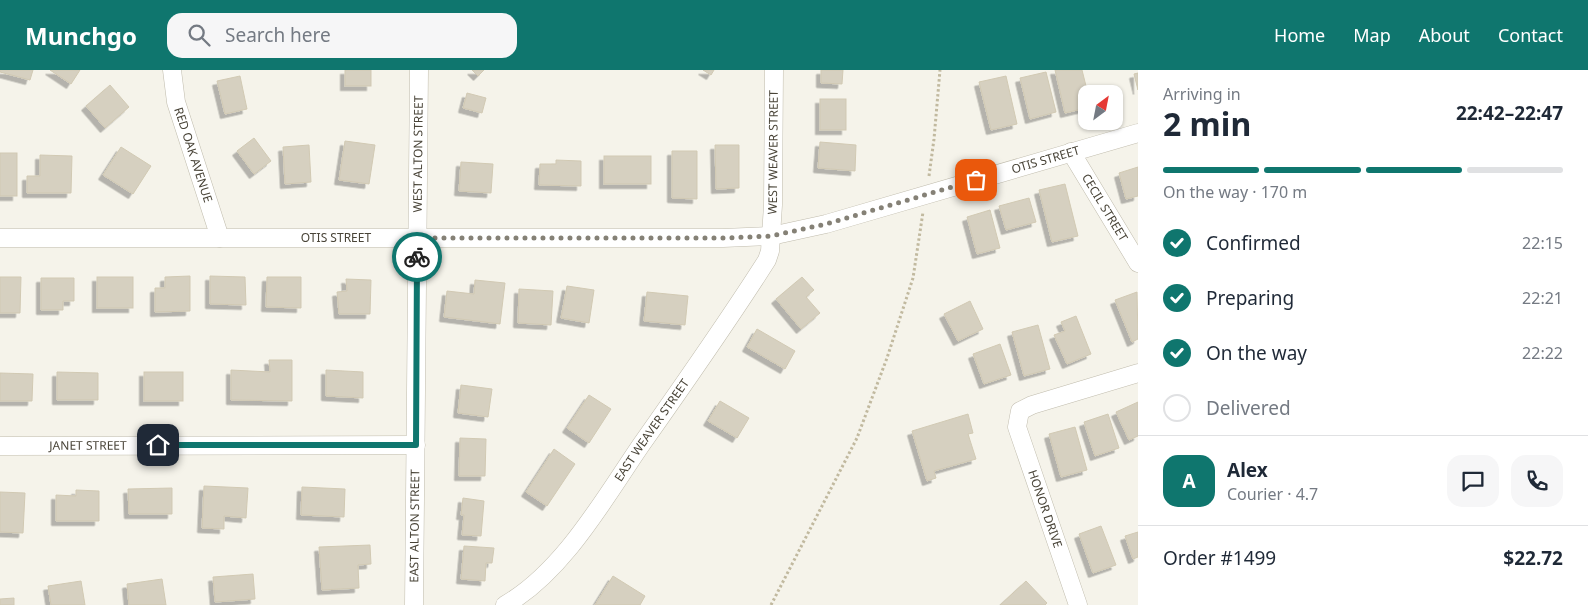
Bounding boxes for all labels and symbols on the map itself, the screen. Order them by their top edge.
north arrow [1078,85,1122,130]
street label: WEST WEAVER STREET [763,90,782,215]
street label: WEST ALTON STREET [409,95,427,213]
street label: RED OAK AVENUE [170,105,217,205]
street label: OTIS STREET [1009,141,1082,177]
pin [955,159,997,201]
street label: CECIL STREET [1078,170,1132,245]
street label: OTIS STREET [301,229,371,246]
courier [392,232,442,282]
street label: EAST WEAVER STREET [610,375,693,485]
pin [137,424,179,466]
street label: JANET STREET [48,437,127,454]
street label: HONOR DRIVE [1024,468,1067,550]
street label: EAST ALTON STREET [405,469,423,583]

